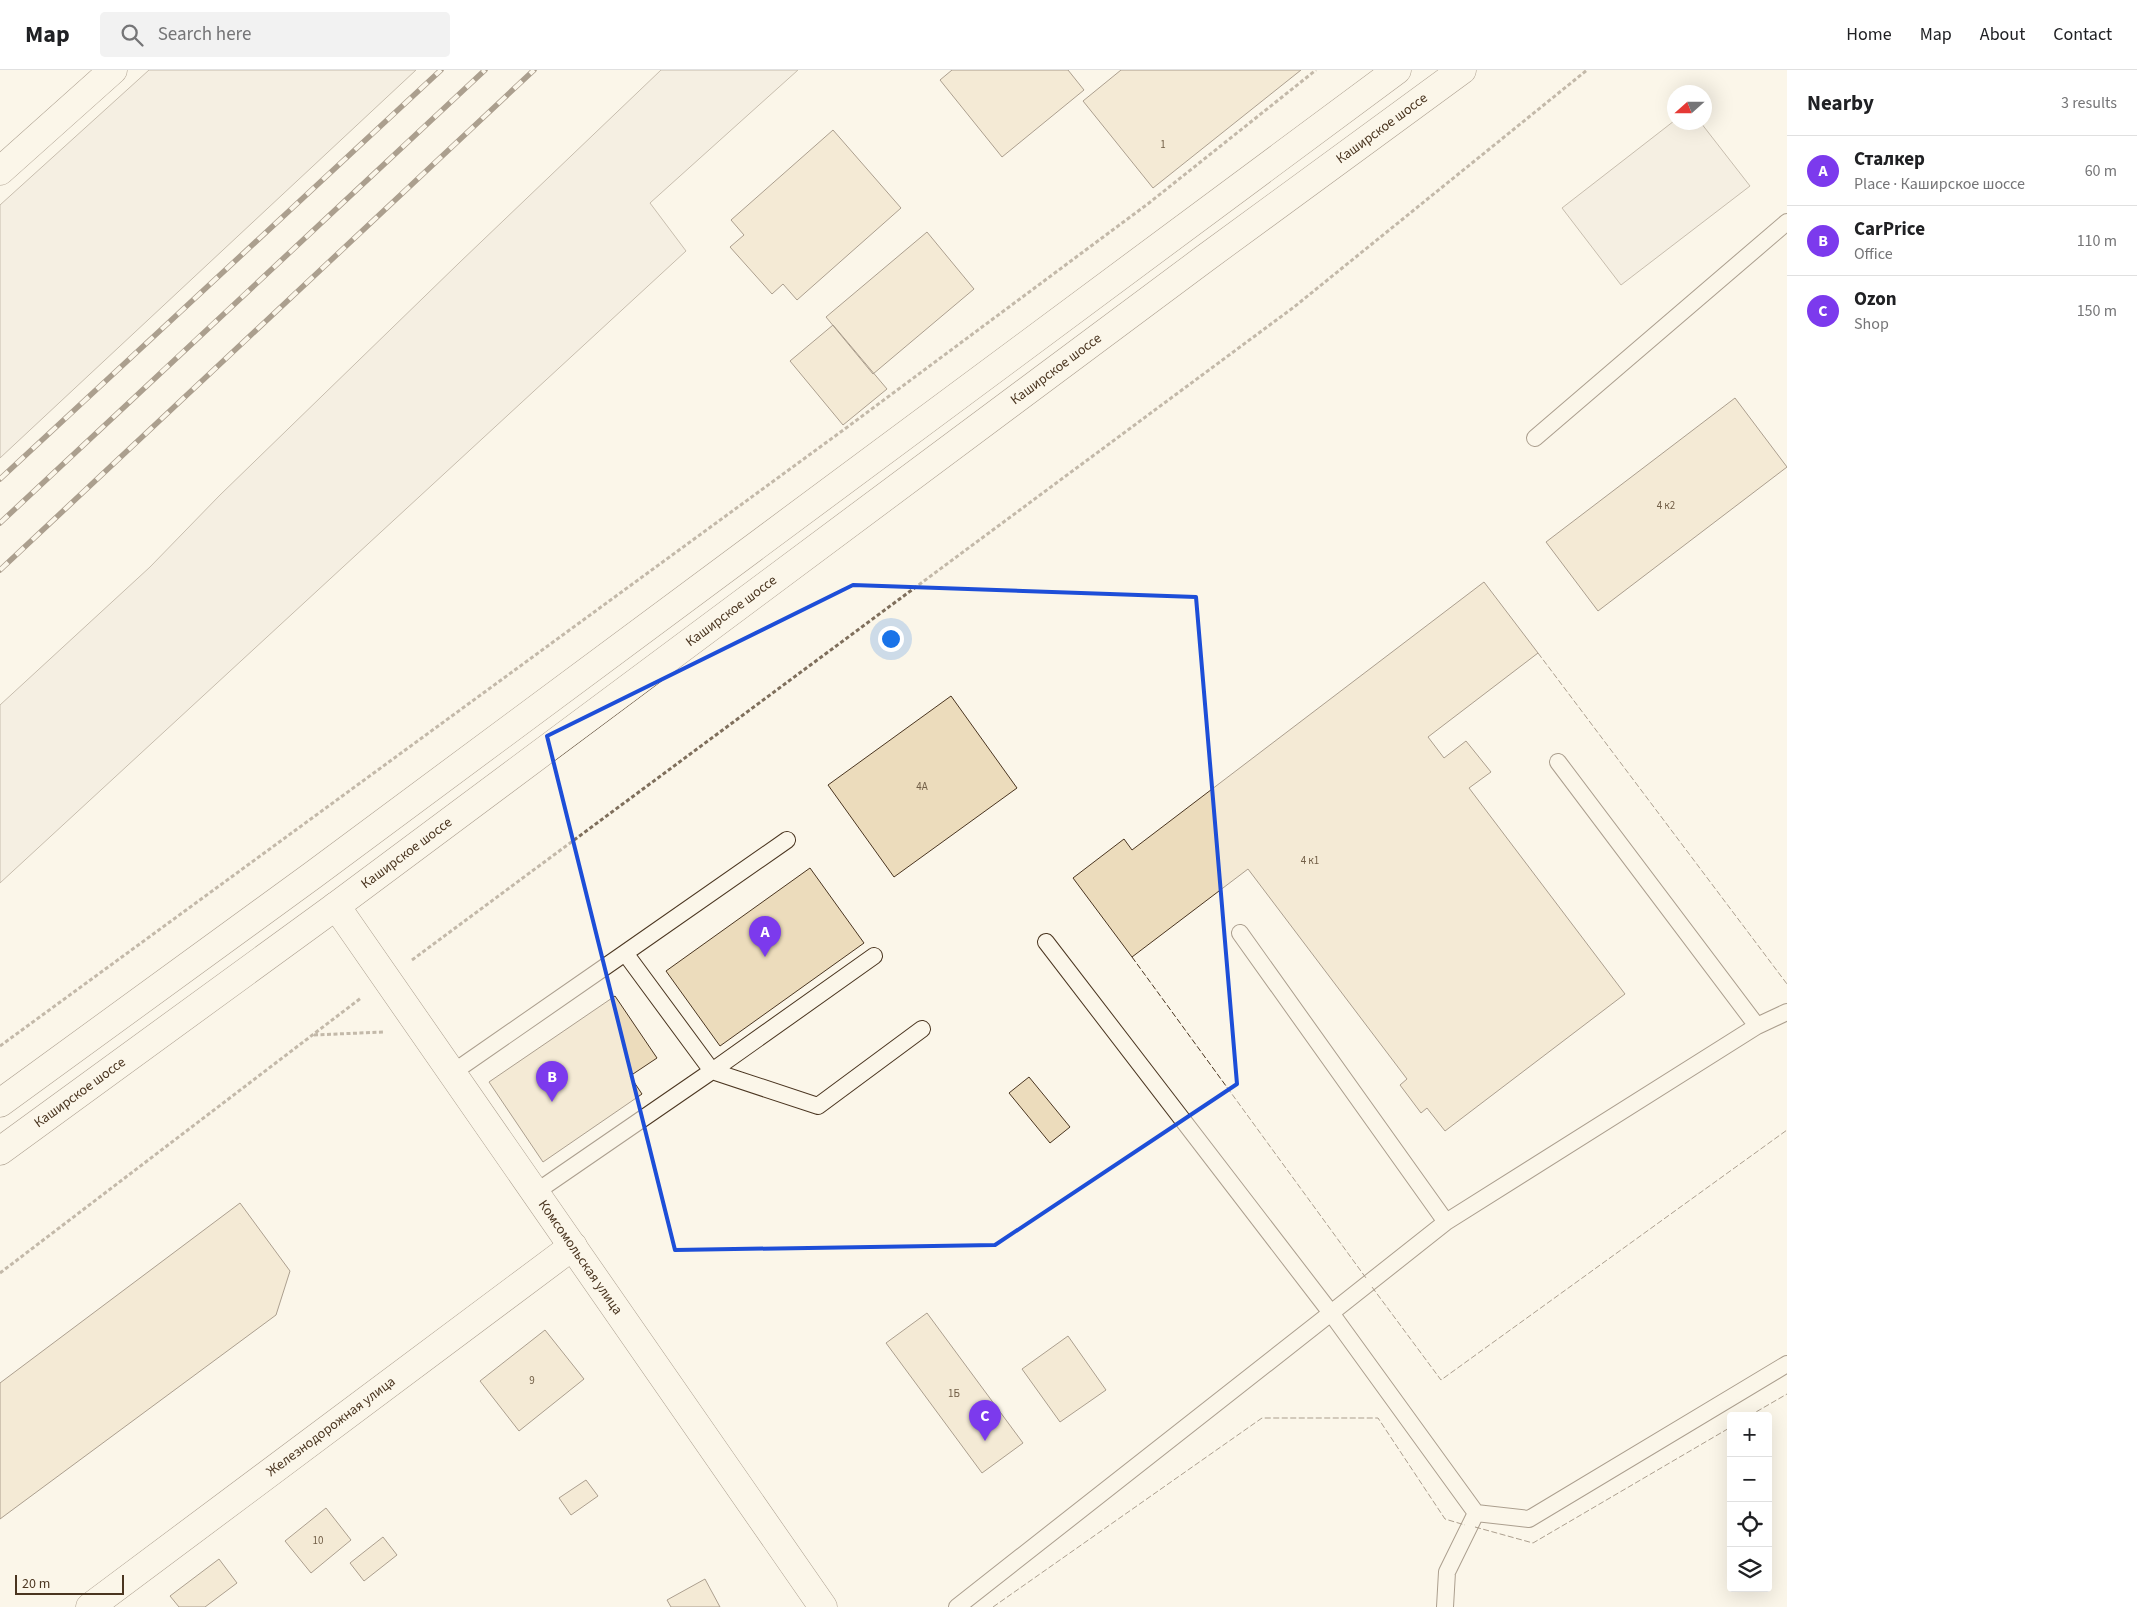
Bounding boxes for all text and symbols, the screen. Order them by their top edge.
search box [100,12,450,57]
text: Map [25,17,70,52]
icon: search [118,21,146,49]
text: Search here [158,21,251,48]
text: Home [1846,22,1892,47]
text: Map [1920,22,1952,47]
text: About [1980,22,2025,47]
text: Contact [2053,22,2112,47]
north arrow [1667,85,1712,130]
street label: Каширское шоссе [1332,88,1432,169]
text: Nearby [1807,88,1874,118]
text: 3 results [2061,92,2117,114]
house number: 1 [1160,137,1166,152]
text: Сталкер [1854,146,1925,173]
text: A [1818,160,1828,182]
text: 60 m [2085,160,2117,182]
text: Place · Каширское шоссе [1854,173,2025,195]
text: CarPrice [1854,216,1925,243]
text: B [1818,230,1828,252]
text: 110 m [2077,230,2117,252]
text: Office [1854,243,1893,265]
text: Ozon [1854,286,1897,313]
text: C [1818,300,1828,322]
text: 150 m [2077,300,2117,322]
text: Shop [1854,313,1889,335]
street label: Каширское шоссе [1006,329,1106,410]
house number: 4 к2 [1657,498,1675,513]
street label: Каширское шоссе [682,571,781,652]
your location [878,626,904,652]
house number: 4А [916,779,928,794]
street label: Каширское шоссе [357,813,456,894]
house number: 4 к1 [1301,853,1319,868]
pin: A [749,916,781,957]
street label: Каширское шоссе [30,1052,130,1133]
pin: B [536,1061,568,1102]
street label: Комсомольская улица [533,1196,627,1319]
street label: Железнодорожная улица [262,1372,400,1482]
house number: 9 [529,1373,535,1388]
house number: 1Б [948,1386,960,1401]
pin: C [969,1400,1001,1441]
map controls [1727,1412,1772,1592]
button: + [1727,1412,1772,1457]
button: − [1727,1457,1772,1502]
button: locate [1727,1502,1772,1547]
house number: 10 [313,1533,323,1548]
button: layers [1727,1547,1772,1592]
scale bar [15,1572,124,1595]
text: 20 m [22,1574,50,1594]

